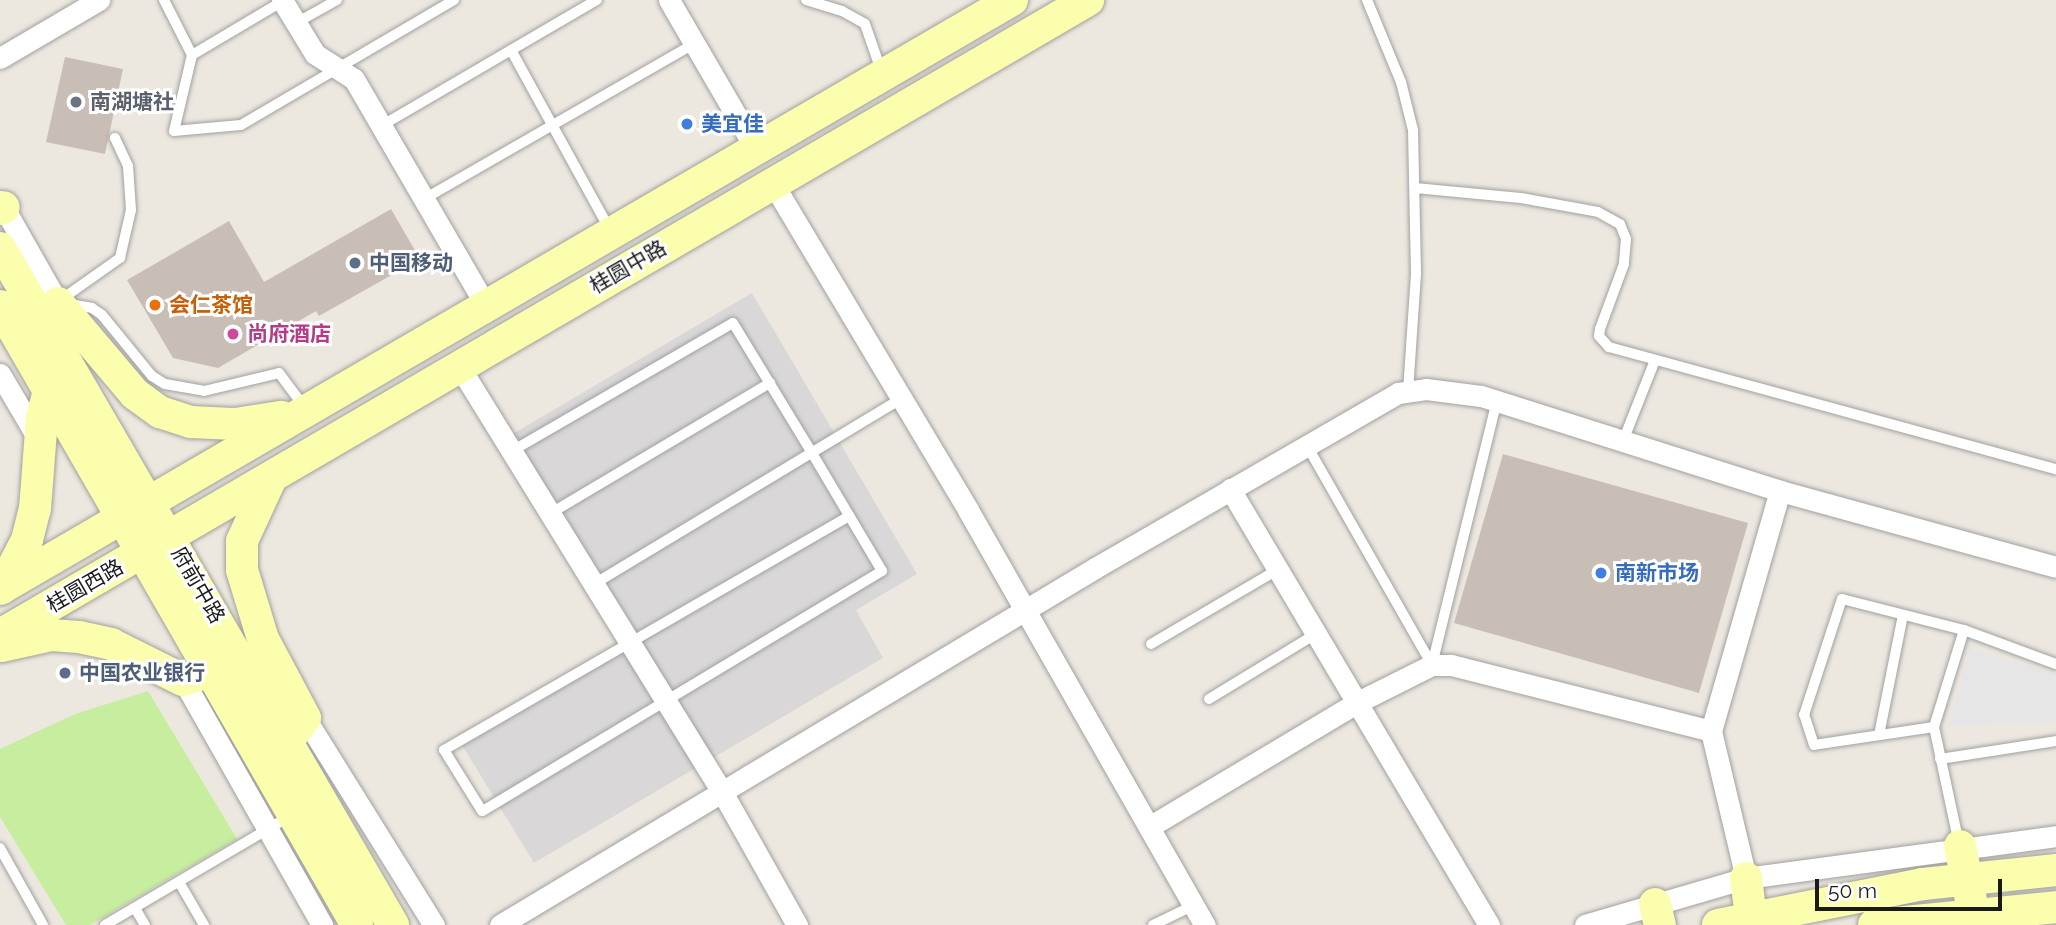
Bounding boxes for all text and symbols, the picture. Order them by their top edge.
place label: 南湖塘社 [90,89,174,115]
marker: 南湖塘社 [68,94,84,110]
place label: 美宜佳 [701,111,764,137]
marker: 美宜佳 [679,116,695,132]
street label: 桂圆中路 [585,235,671,299]
place label: 中国移动 [369,250,453,276]
marker: 中国移动 [347,255,363,271]
place label: 会仁茶馆 [169,292,253,318]
marker: 会仁茶馆 [147,297,163,313]
place label: 尚府酒店 [247,321,331,347]
marker: 尚府酒店 [225,326,241,342]
street label: 府前中路 [166,542,230,628]
street label: 桂圆西路 [42,554,128,618]
place label: 南新市场 [1615,560,1699,586]
marker: 南新市场 [1593,565,1609,581]
place label: 中国农业银行 [79,660,205,686]
marker: 中国农业银行 [57,665,73,681]
scale bar [1818,866,2005,910]
text: 50 m [1828,878,1877,903]

